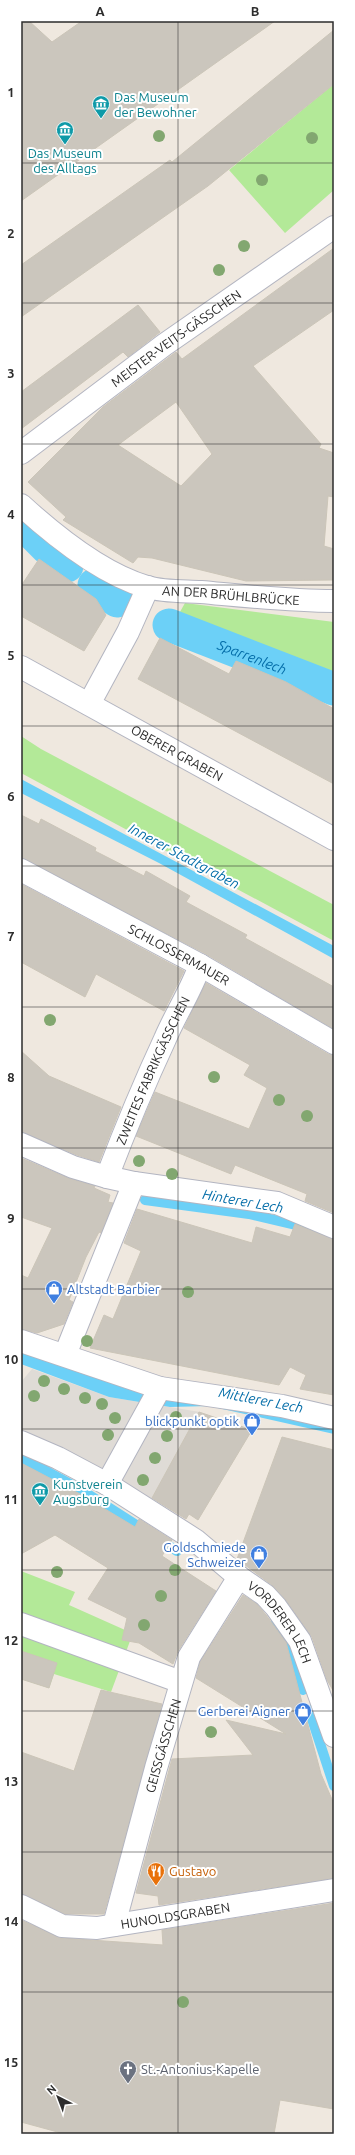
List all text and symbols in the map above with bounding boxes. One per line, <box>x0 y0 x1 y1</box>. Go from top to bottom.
text: A <box>95 4 105 18</box>
text: B <box>251 4 260 18</box>
text: 1 <box>7 85 15 99</box>
place label: Das Museum der Bewohner <box>114 90 197 119</box>
museum icon: Das Museum der Bewohner <box>91 94 111 119</box>
museum icon: Das Museum des Alltags <box>55 120 75 145</box>
place label: Das Museum des Alltags <box>28 146 102 175</box>
text: 2 <box>7 226 15 240</box>
street label: MEISTER-VEITS-GÄSSCHEN <box>108 287 244 389</box>
text: 3 <box>7 366 15 380</box>
text: 4 <box>7 507 15 521</box>
street label: AN DER BRÜHLBRÜCKE <box>162 583 300 607</box>
water label: Sparrenlech <box>214 636 289 678</box>
text: 5 <box>7 648 15 662</box>
street label: OBERER GRABEN <box>129 722 225 784</box>
text: 6 <box>7 789 15 803</box>
water label: Innerer Stadtgraben <box>126 820 242 892</box>
street label: SCHLOSSERMAUER <box>126 921 232 988</box>
text: 7 <box>7 929 15 943</box>
street label: ZWEITES FABRIKGÄSSCHEN <box>113 994 192 1146</box>
text: 8 <box>7 1070 15 1084</box>
water label: Hinterer Lech <box>201 1186 285 1216</box>
text: 9 <box>7 1211 15 1225</box>
shop icon: Altstadt Barbier <box>44 1279 64 1304</box>
place label: Altstadt Barbier <box>67 1282 160 1296</box>
text: 10 <box>4 1352 18 1366</box>
water label: Mittlerer Lech <box>217 1384 305 1416</box>
shop icon: blickpunkt optik <box>242 1411 262 1436</box>
place label: blickpunkt optik <box>145 1414 239 1428</box>
place label: Kunstverein Augsburg <box>53 1477 123 1506</box>
museum icon: Kunstverein Augsburg <box>30 1481 50 1506</box>
text: 11 <box>4 1492 18 1506</box>
place label: Goldschmiede Schweizer <box>163 1540 246 1569</box>
shop icon: Goldschmiede Schweizer <box>249 1544 269 1569</box>
street label: VORDERER LECH <box>245 1578 314 1665</box>
text: 12 <box>4 1633 18 1647</box>
street label: GEISSGÄSSCHEN <box>143 1697 183 1794</box>
shop icon: Gerberei Aigner <box>293 1701 313 1726</box>
place label: Gerberei Aigner <box>198 1704 290 1718</box>
text: 13 <box>4 1774 18 1788</box>
restaurant icon: Gustavo <box>146 1861 166 1886</box>
place label: Gustavo <box>169 1864 216 1878</box>
street label: HUNOLDSGRABEN <box>120 1900 231 1931</box>
text: 14 <box>4 1914 18 1928</box>
text: 15 <box>4 2055 18 2069</box>
church icon: St.-Antonius-Kapelle <box>118 2059 138 2084</box>
place label: St.-Antonius-Kapelle <box>141 2062 259 2076</box>
north arrow <box>38 2077 78 2117</box>
text: N <box>44 2082 58 2097</box>

